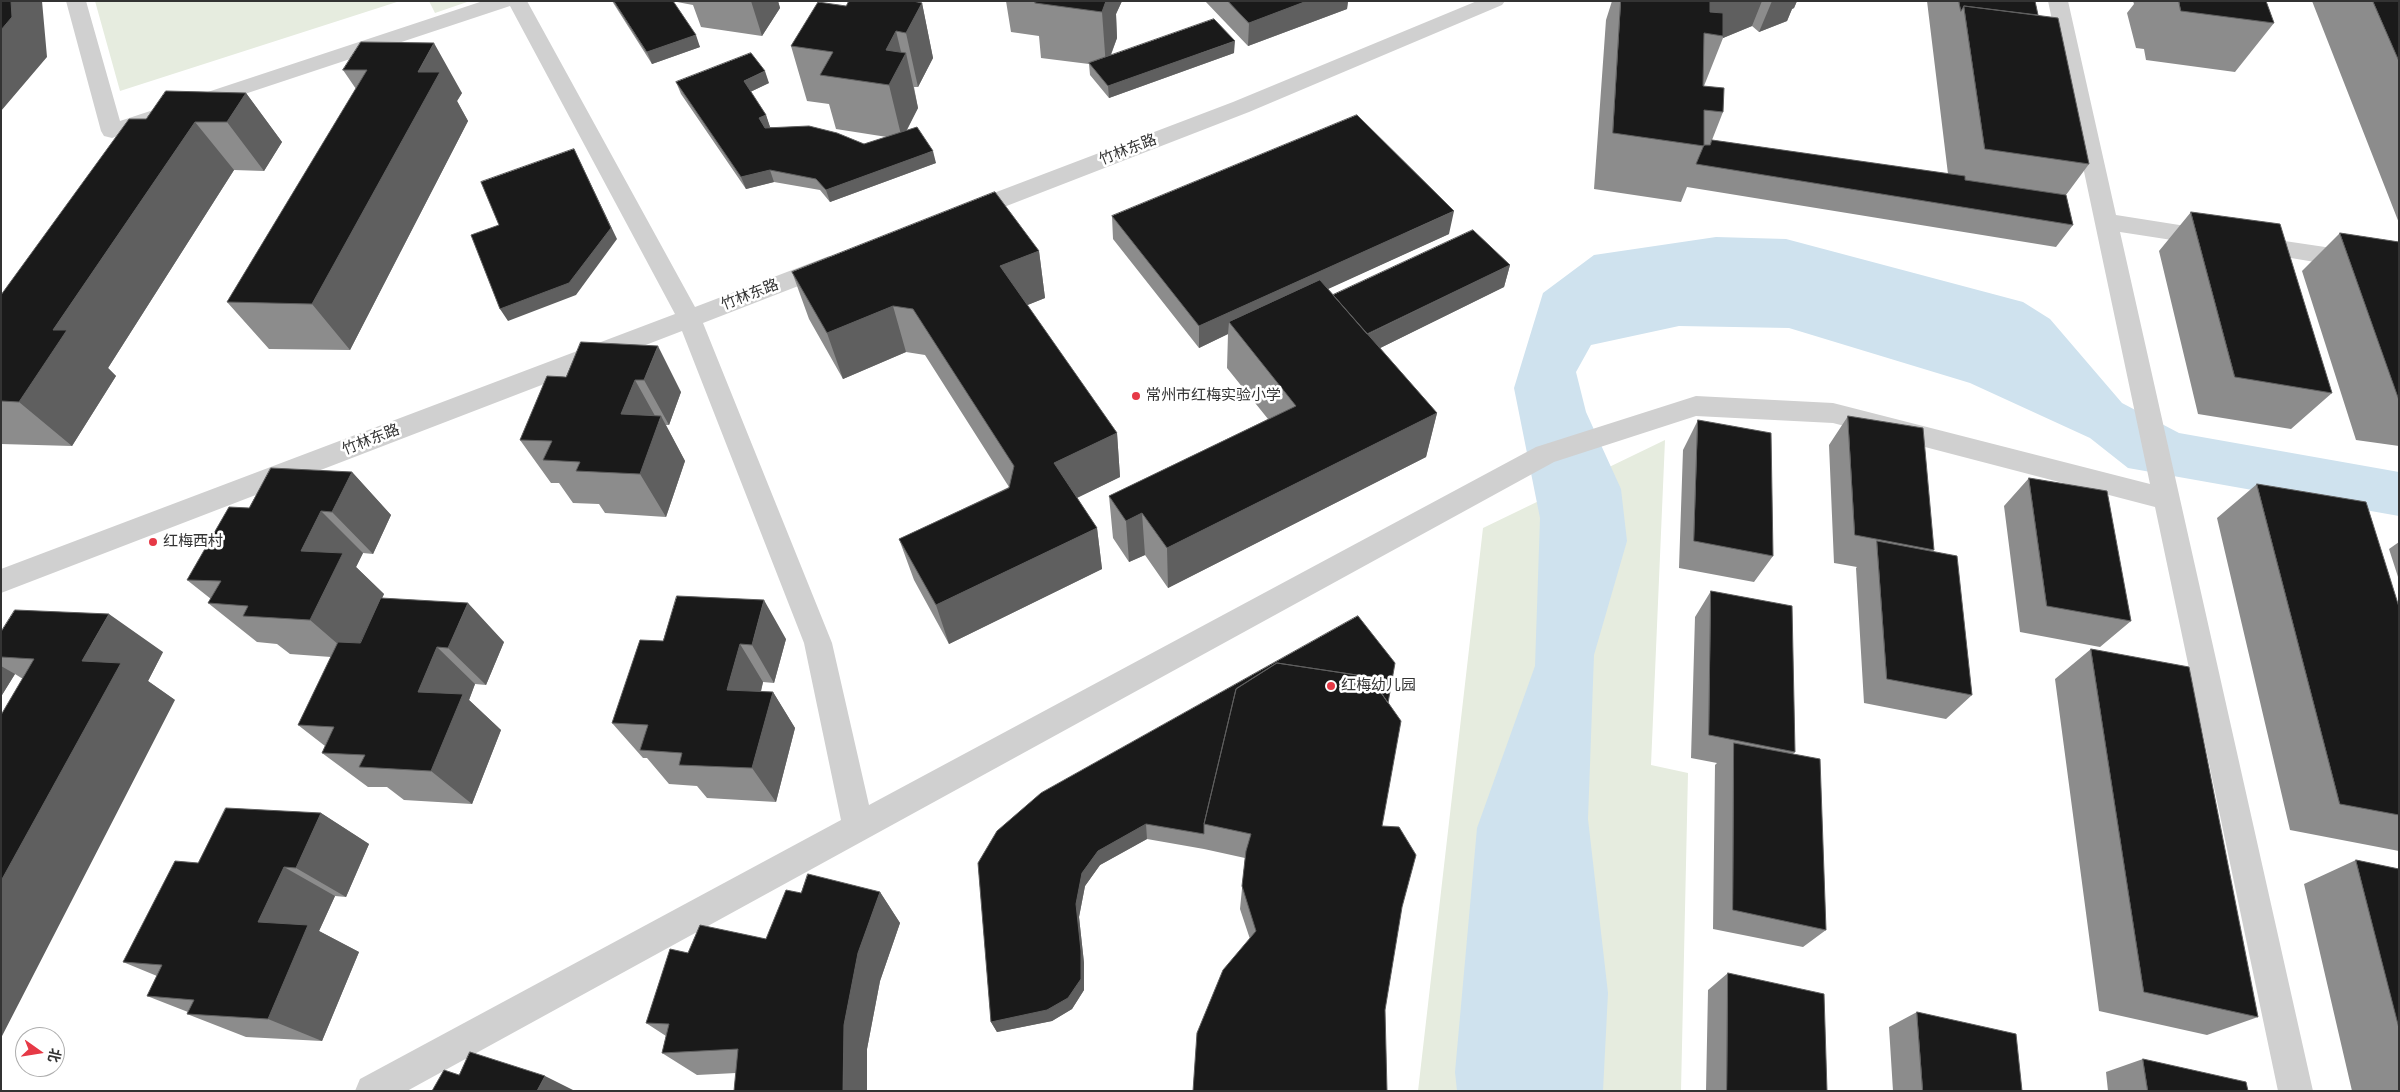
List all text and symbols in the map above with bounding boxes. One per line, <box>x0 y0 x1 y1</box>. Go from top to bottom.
street label: 竹林东路 <box>1097 131 1159 169</box>
street label: 竹林东路 <box>719 276 781 314</box>
place label: 常州市红梅实验小学 <box>1146 387 1281 405</box>
marker: 常州市红梅实验小学 <box>1130 390 1142 402</box>
street label: 竹林东路 <box>340 421 402 459</box>
place label: 红梅西村 <box>163 533 223 551</box>
marker: 红梅西村 <box>147 536 159 548</box>
place label: 红梅幼儿园 <box>1341 677 1416 695</box>
marker: 红梅幼儿园 <box>1325 680 1337 692</box>
north arrow <box>15 1027 65 1077</box>
text: 北 <box>44 1047 64 1064</box>

